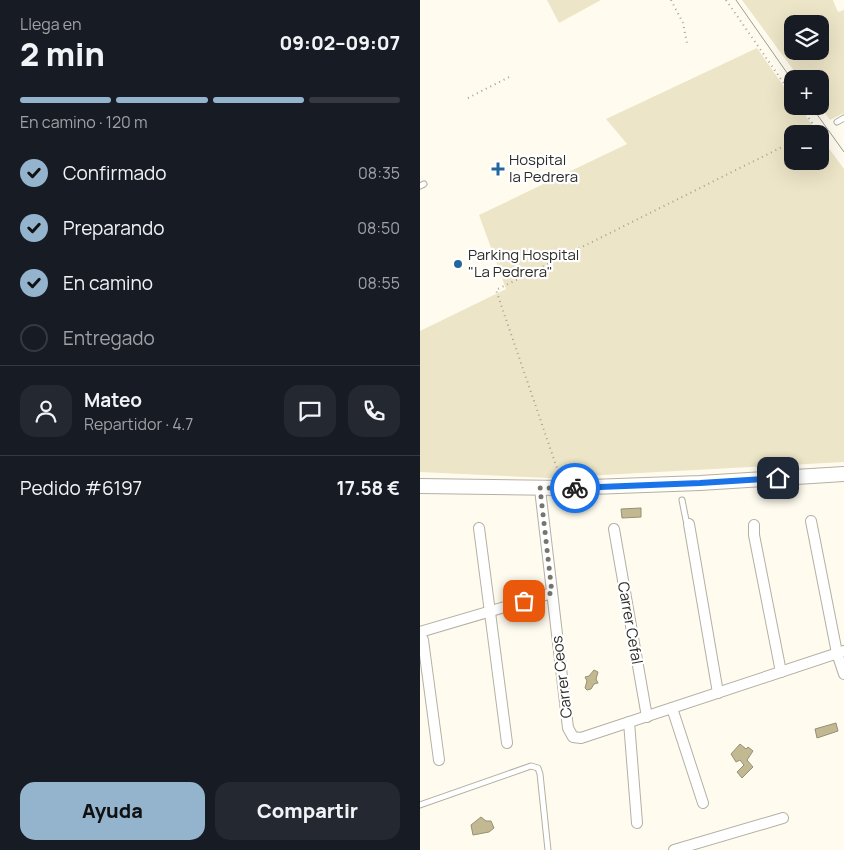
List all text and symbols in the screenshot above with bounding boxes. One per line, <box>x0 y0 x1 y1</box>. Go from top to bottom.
text: Llega en <box>20 13 81 35</box>
map controls <box>784 15 829 170</box>
button: layers <box>784 15 829 60</box>
text: 09:02–09:07 <box>280 30 400 56</box>
text: 2 min <box>20 32 105 76</box>
button: + <box>784 70 829 115</box>
text: En camino · 120 m <box>20 111 148 133</box>
button: − <box>784 125 829 170</box>
place label: Hospital la Pedrera <box>509 149 578 187</box>
icon: check <box>20 159 48 187</box>
text: Confirmado <box>63 160 167 186</box>
text: 08:35 <box>358 162 400 184</box>
marker: Hospital la Pedrera <box>491 162 505 176</box>
icon: check <box>20 214 48 242</box>
text: Preparando <box>63 215 165 241</box>
text: 08:50 <box>357 217 400 239</box>
place label: Parking Hospital "La Pedrera" <box>468 244 579 282</box>
marker: Parking Hospital "La Pedrera" <box>452 258 464 270</box>
icon: check <box>20 269 48 297</box>
text: En camino <box>63 270 153 296</box>
text: 08:55 <box>358 272 400 294</box>
text: Entregado <box>63 325 155 351</box>
button: person <box>20 385 72 437</box>
button: chat <box>284 385 336 437</box>
button: phone <box>348 385 400 437</box>
text: Mateo <box>84 387 142 413</box>
text: Repartidor · 4.7 <box>84 413 193 435</box>
pin <box>757 457 799 499</box>
courier <box>550 463 600 513</box>
icon: home <box>764 464 792 492</box>
icon: bike <box>561 474 589 502</box>
text: Pedido #6197 <box>20 475 142 501</box>
text: 17.58 € <box>337 475 400 501</box>
pin <box>503 580 545 622</box>
street label: Carrer Cefal <box>613 580 648 666</box>
icon: bag <box>510 587 538 615</box>
street label: Carrer Ceos <box>546 634 577 720</box>
button: Ayuda <box>20 782 205 840</box>
button: Compartir <box>215 782 400 840</box>

